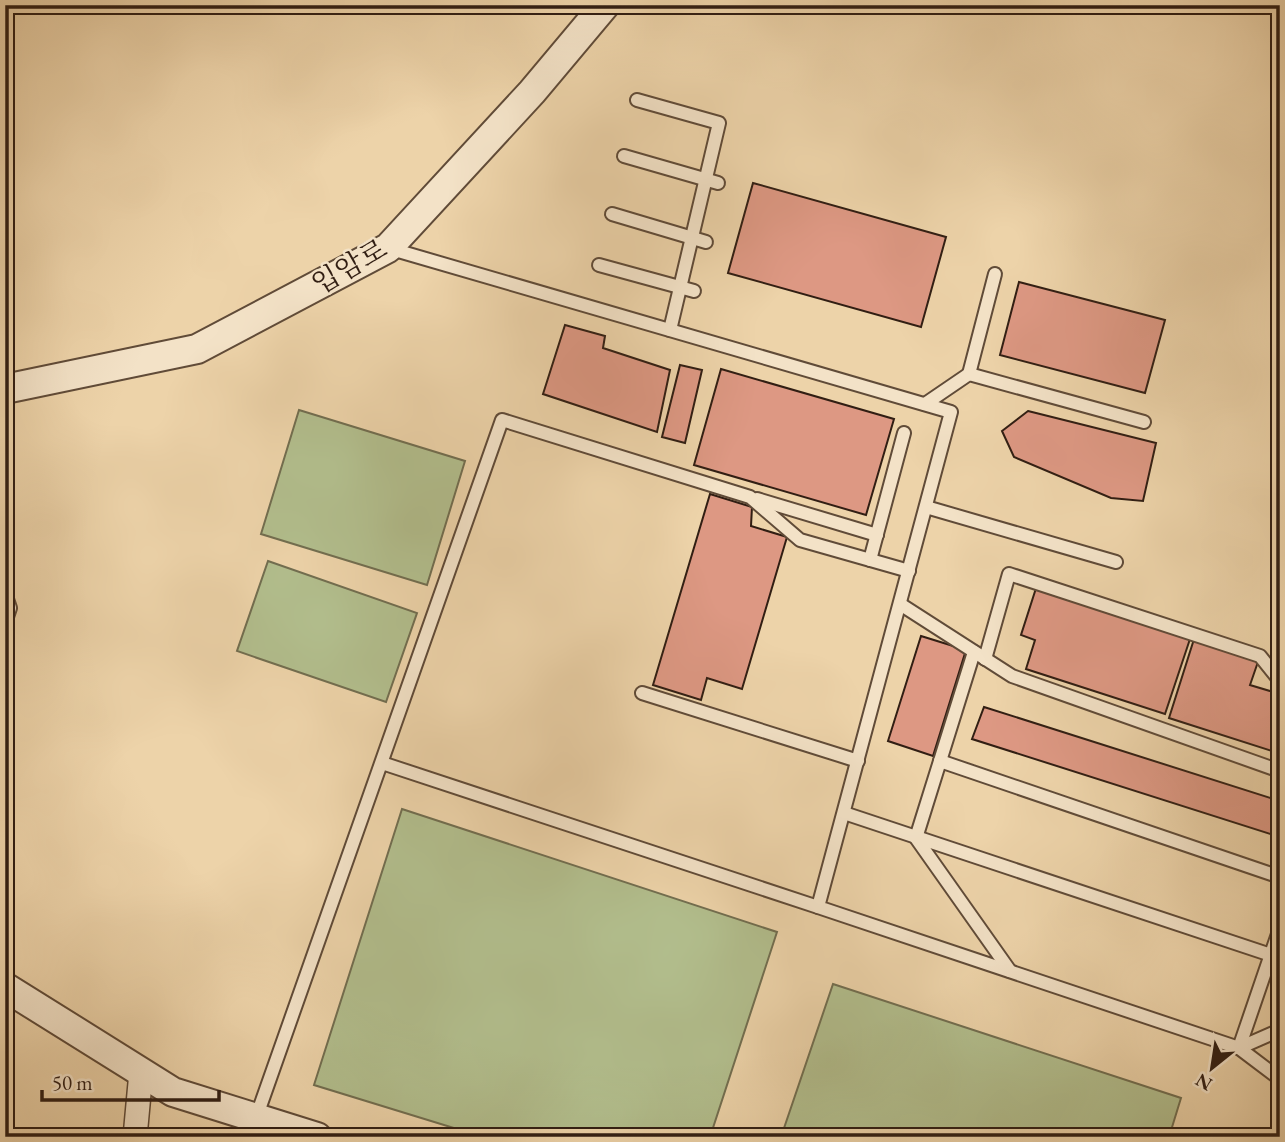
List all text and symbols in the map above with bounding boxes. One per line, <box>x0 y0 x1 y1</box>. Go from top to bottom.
street label: 입암로 <box>305 230 393 302</box>
north arrow <box>1176 1034 1246 1104</box>
scale bar <box>42 1058 219 1102</box>
text: N <box>1190 1067 1217 1097</box>
text: 50 m <box>52 1069 93 1096</box>

